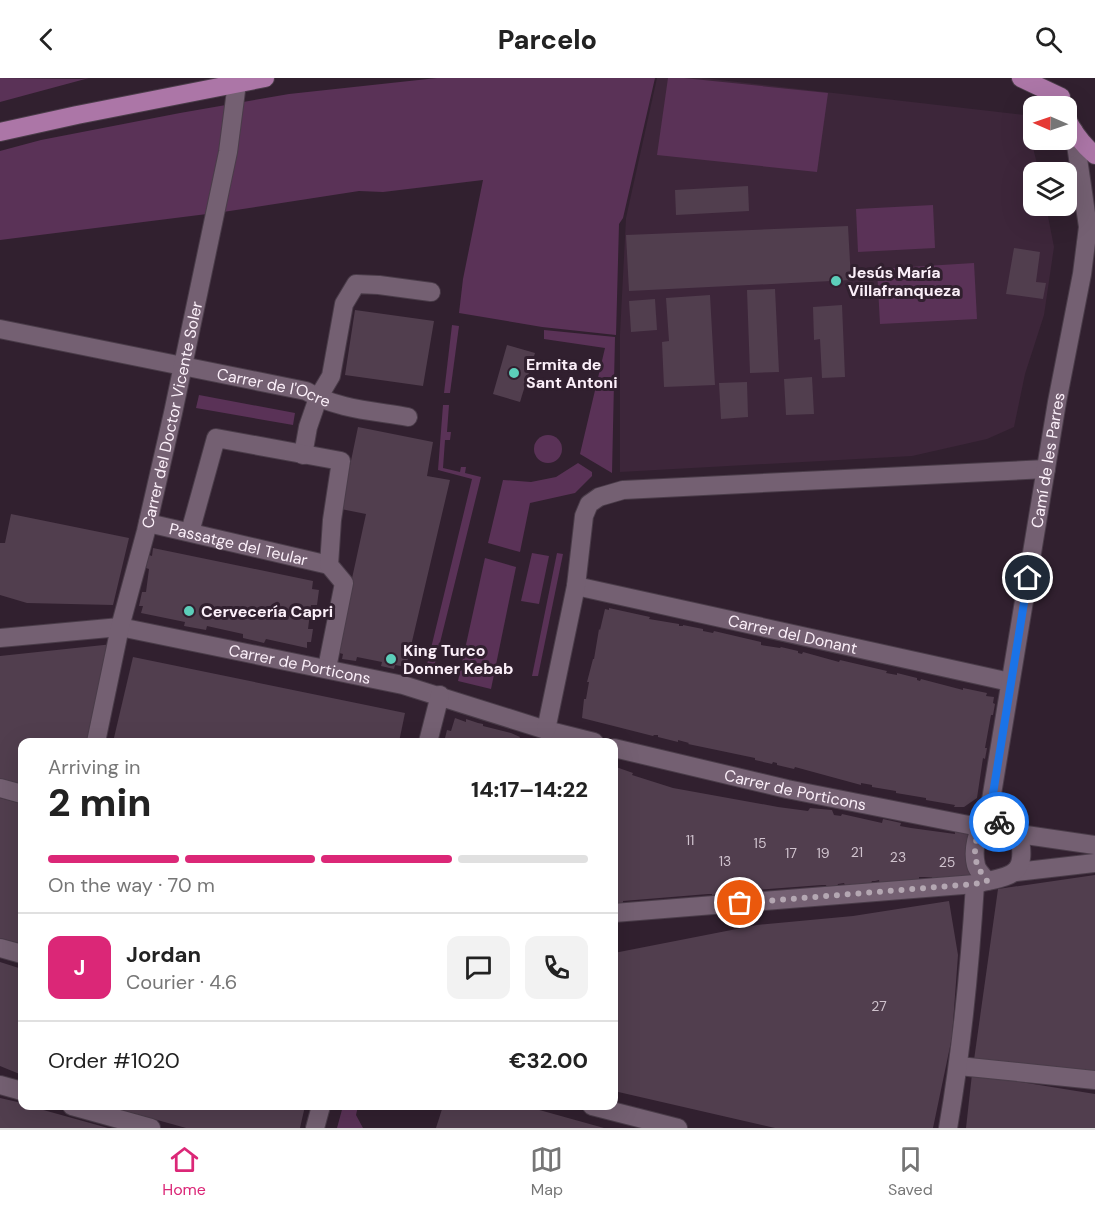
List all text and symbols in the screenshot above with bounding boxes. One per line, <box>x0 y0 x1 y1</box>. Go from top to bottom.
text: Parcelo <box>498 22 597 57</box>
icon: back <box>30 23 63 56</box>
icon: search <box>1032 23 1065 56</box>
north arrow <box>1023 96 1077 150</box>
map controls <box>1023 96 1077 216</box>
button: layers <box>1023 162 1077 216</box>
place label: Jesús María Villafranqueza <box>848 262 961 301</box>
marker: Jesús María Villafranqueza <box>829 274 843 288</box>
street label: Carrer del Doctor Vicente Soler <box>136 299 207 530</box>
place label: Ermita de Sant Antoni <box>526 354 618 393</box>
street label: Carrer de l'Ocre <box>215 363 333 412</box>
marker: Ermita de Sant Antoni <box>507 366 521 380</box>
street label: Camí de les Parres <box>1026 390 1069 529</box>
street label: Passatge del Teular <box>167 518 310 570</box>
pin <box>1002 552 1053 603</box>
icon: home <box>1011 561 1044 594</box>
place label: Cervecería Capri <box>201 601 333 622</box>
marker: Cervecería Capri <box>182 604 196 618</box>
street label: Carrer del Donant <box>726 609 859 658</box>
street label: Carrer de Porticons <box>227 639 373 689</box>
place label: King Turco Donner Kebab <box>403 640 513 679</box>
marker: King Turco Donner Kebab <box>384 652 398 666</box>
text: Arriving in <box>48 754 140 780</box>
street label: Carrer de Porticons <box>722 764 868 815</box>
text: 14:17–14:22 <box>471 775 588 804</box>
text: 2 min <box>48 777 152 828</box>
courier <box>969 792 1029 852</box>
icon: bike <box>983 806 1016 839</box>
house number: 11 <box>686 831 694 849</box>
house number: 15 <box>754 834 766 852</box>
house number: 21 <box>851 843 863 861</box>
house number: 17 <box>785 844 797 862</box>
house number: 19 <box>816 844 830 862</box>
house number: 23 <box>890 848 906 866</box>
house number: 13 <box>719 852 731 870</box>
house number: 25 <box>939 853 955 871</box>
text: On the way · 70 m <box>48 872 215 898</box>
pin <box>714 877 765 928</box>
icon: bag <box>723 886 756 919</box>
button: chat <box>447 936 510 999</box>
button: phone <box>525 936 588 999</box>
text: Jordan <box>126 940 201 969</box>
text: J <box>74 953 85 982</box>
text: Courier · 4.6 <box>126 969 237 995</box>
house number: 27 <box>871 997 887 1015</box>
text: Order #1020 <box>48 1046 180 1075</box>
text: €32.00 <box>509 1046 588 1075</box>
tab: Home <box>162 1143 206 1200</box>
tab: Map <box>530 1143 563 1200</box>
tab: Saved <box>888 1143 933 1200</box>

